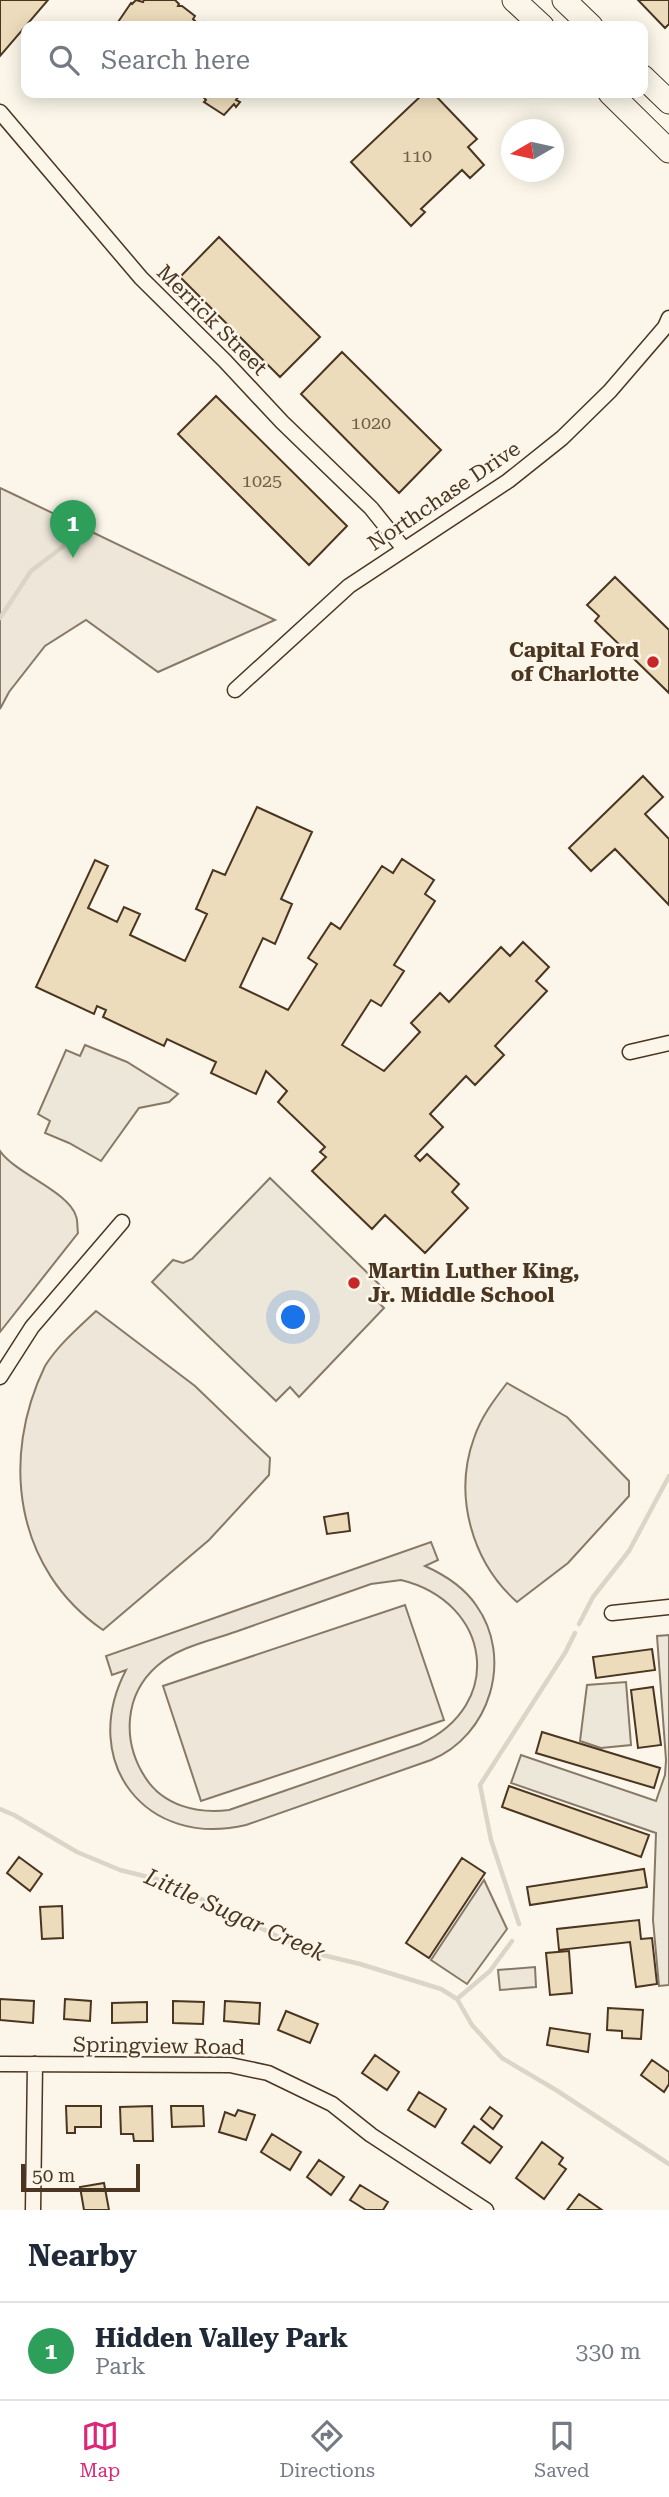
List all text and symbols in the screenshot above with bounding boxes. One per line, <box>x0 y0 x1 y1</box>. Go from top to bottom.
search box <box>21 21 648 98</box>
icon: search <box>45 41 83 79</box>
text: Search here <box>101 45 250 75</box>
north arrow <box>501 119 564 182</box>
house number: 110 <box>402 145 432 166</box>
street label: Merrick Street <box>152 260 272 380</box>
house number: 1020 <box>351 412 391 433</box>
street label: Northchase Drive <box>363 436 525 556</box>
house number: 1025 <box>242 470 282 491</box>
pin: 1 <box>50 500 96 558</box>
place label: Capital Ford of Charlotte <box>509 638 639 686</box>
marker: Capital Ford of Charlotte <box>645 654 661 670</box>
place label: Martin Luther King, Jr. Middle School <box>368 1259 580 1307</box>
marker: Martin Luther King, Jr. Middle School <box>346 1275 362 1291</box>
your location <box>276 1300 310 1334</box>
water label: Little Sugar Creek <box>140 1863 330 1967</box>
street label: Springview Road <box>73 2032 246 2060</box>
scale bar <box>21 2161 140 2193</box>
text: 50 m <box>32 2164 75 2187</box>
text: Nearby <box>28 2238 137 2273</box>
text: Hidden Valley Park <box>95 2323 348 2353</box>
text: 1 <box>45 2338 57 2365</box>
text: 330 m <box>576 2338 641 2365</box>
text: Park <box>95 2353 146 2380</box>
tab: Map <box>80 2417 120 2482</box>
tab: Directions <box>279 2417 375 2482</box>
tab: Saved <box>534 2417 589 2482</box>

